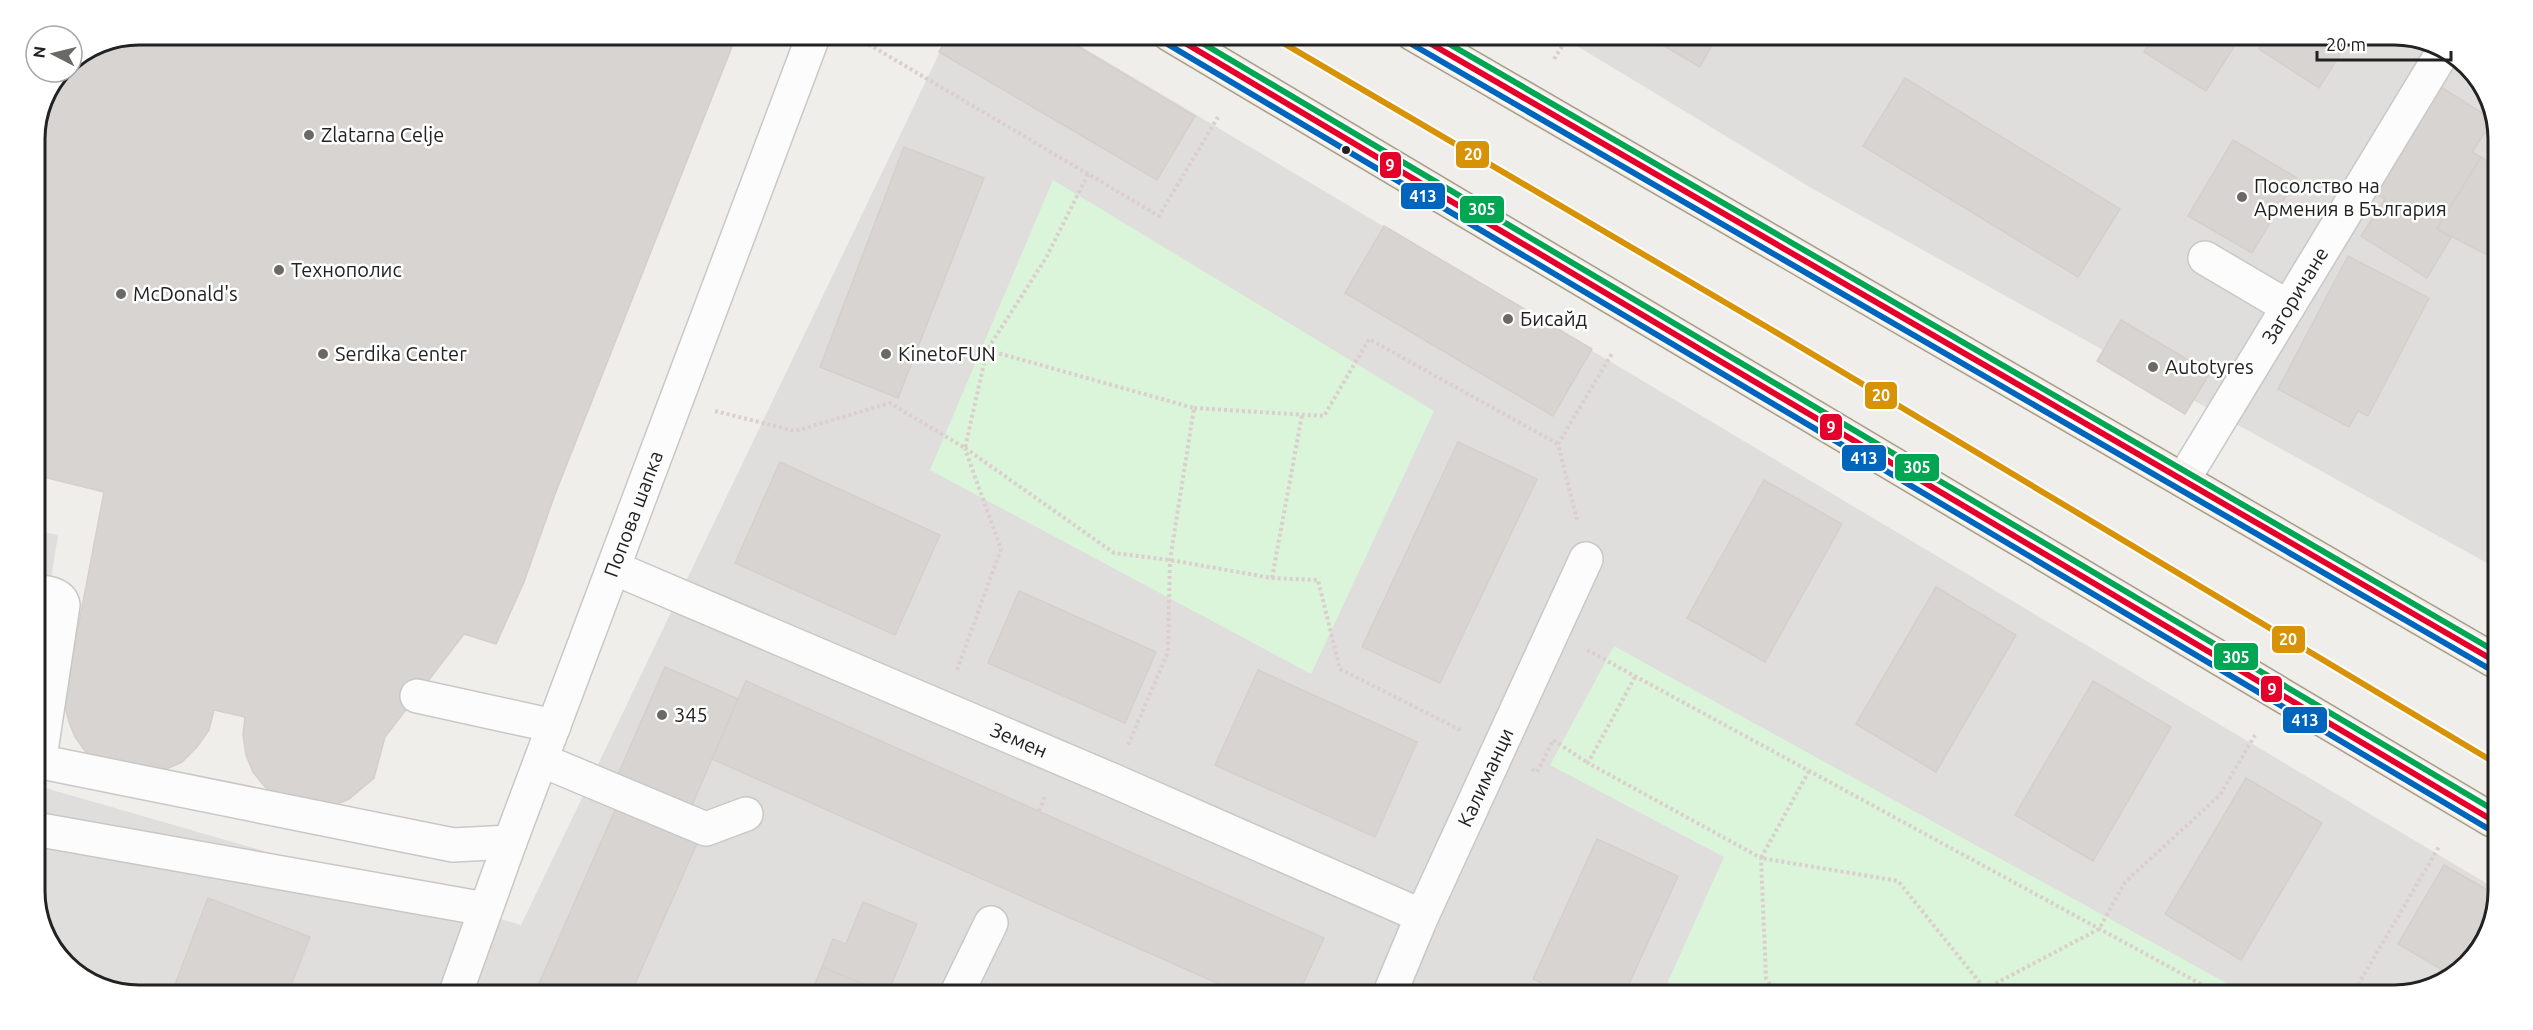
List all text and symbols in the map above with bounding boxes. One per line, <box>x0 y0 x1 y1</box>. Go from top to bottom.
north arrow <box>24 24 84 84</box>
scale bar <box>2317 24 2450 62</box>
text: 20 m <box>2326 34 2366 54</box>
text: N <box>29 45 49 59</box>
place label: Zlatarna Celje <box>321 123 444 146</box>
marker: Zlatarna Celje <box>302 128 316 142</box>
line badge: 20 <box>1455 140 1490 169</box>
unlabelled marker <box>1340 144 1352 156</box>
text: 20 <box>1464 145 1482 163</box>
line badge: 9 <box>1379 151 1402 179</box>
text: 9 <box>1385 156 1395 174</box>
place label: Посолство на Армения в България <box>2254 174 2447 220</box>
line badge: 413 <box>1400 182 1446 210</box>
text: 413 <box>1409 187 1437 205</box>
marker: Посолство на Армения в България <box>2235 190 2249 204</box>
line badge: 305 <box>1459 195 1505 224</box>
text: 305 <box>1468 200 1496 218</box>
street label: Загоричане <box>2257 243 2333 347</box>
place label: Технополис <box>291 258 402 281</box>
marker: Технополис <box>272 263 286 277</box>
place label: McDonald's <box>133 282 238 305</box>
marker: McDonald's <box>114 287 128 301</box>
place label: Бисайд <box>1520 307 1588 330</box>
marker: Бисайд <box>1501 312 1515 326</box>
place label: Serdika Center <box>335 342 467 365</box>
place label: KinetoFUN <box>898 342 996 365</box>
marker: Serdika Center <box>316 347 330 361</box>
marker: KinetoFUN <box>879 347 893 361</box>
place label: Autotyres <box>2165 355 2254 378</box>
marker: Autotyres <box>2146 360 2160 374</box>
line badge: 20 <box>1864 381 1898 410</box>
text: 20 <box>1872 386 1890 404</box>
line badge: 9 <box>1819 413 1843 441</box>
text: 9 <box>1826 418 1836 436</box>
line badge: 413 <box>1841 444 1887 472</box>
street label: Попова шапка <box>599 447 667 580</box>
text: 413 <box>1850 449 1878 467</box>
line badge: 305 <box>1894 453 1940 482</box>
text: 305 <box>1903 458 1931 476</box>
line badge: 20 <box>2271 625 2306 654</box>
text: 20 <box>2279 630 2297 648</box>
line badge: 305 <box>2213 642 2259 671</box>
text: 305 <box>2222 648 2250 666</box>
line badge: 9 <box>2260 675 2283 703</box>
text: 9 <box>2267 680 2277 698</box>
place label: 345 <box>674 703 708 726</box>
line badge: 413 <box>2282 706 2328 734</box>
marker: 345 <box>655 708 669 722</box>
text: 413 <box>2291 711 2319 729</box>
street label: Земен <box>987 718 1051 762</box>
street label: Калиманци <box>1453 724 1518 830</box>

